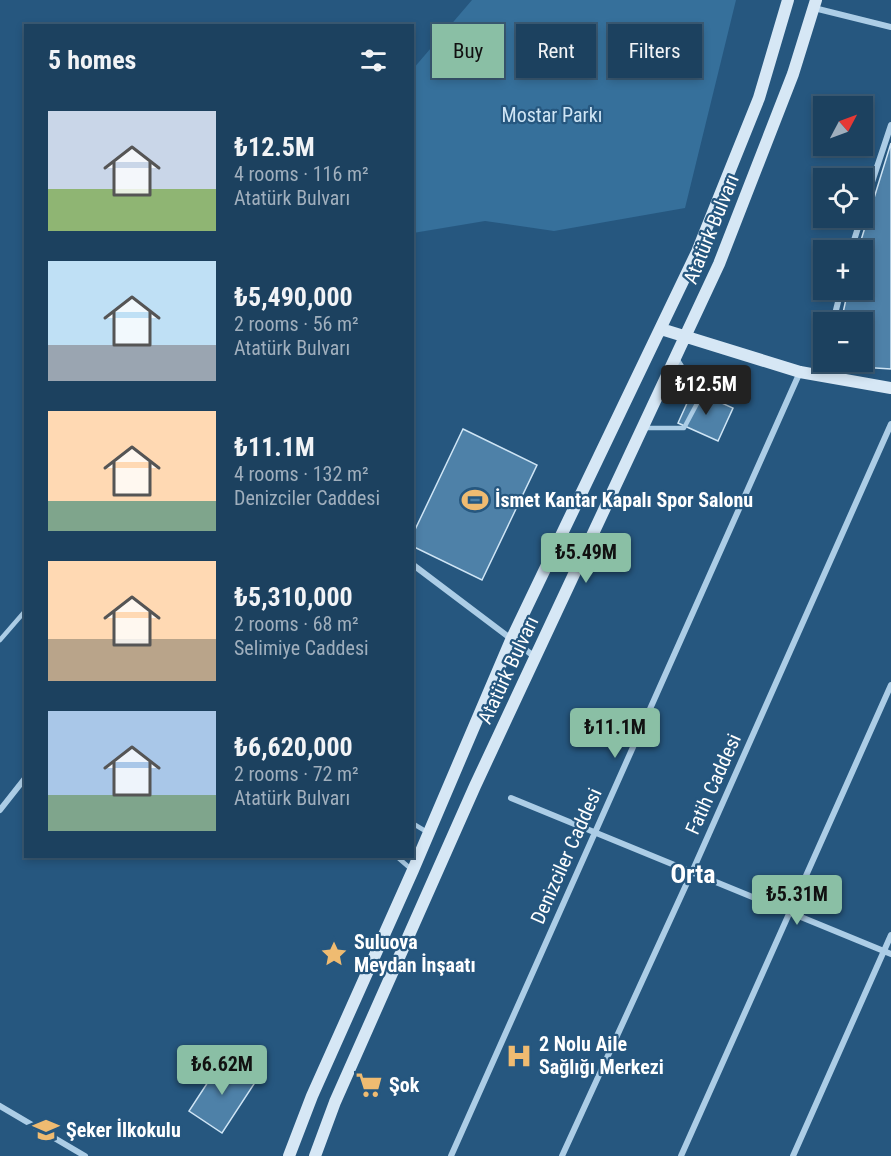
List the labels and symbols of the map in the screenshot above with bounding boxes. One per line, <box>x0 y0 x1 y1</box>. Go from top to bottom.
north arrow <box>813 96 873 156</box>
park label: Mostar Parkı <box>502 103 602 127</box>
street label: Atatürk Bulvarı <box>678 171 744 287</box>
pin: ₺12.5M <box>657 365 755 416</box>
sports icon: İsmet Kantar Kapalı Spor Salonu <box>460 485 490 515</box>
place label: İsmet Kantar Kapalı Spor Salonu <box>495 488 753 512</box>
pin: ₺5.49M <box>537 533 635 584</box>
street label: Atatürk Bulvarı <box>473 612 543 728</box>
pin: ₺11.1M <box>566 708 664 759</box>
street label: Fatih Caddesi <box>680 730 746 838</box>
street label: Denizciler Caddesi <box>525 784 607 928</box>
district label: Orta <box>670 859 716 889</box>
pin: ₺5.31M <box>748 875 846 926</box>
place label: Suluova Meydan İnşaatı <box>354 930 476 977</box>
place icon: Suluova Meydan İnşaatı <box>319 939 349 969</box>
place label: 2 Nolu Aile Sağlığı Merkezi <box>539 1032 664 1079</box>
hospital icon: 2 Nolu Aile Sağlığı Merkezi <box>504 1041 534 1071</box>
pin: ₺6.62M <box>173 1045 271 1096</box>
supermarket icon: Şok <box>354 1070 384 1100</box>
place label: Şok <box>389 1073 420 1097</box>
school or university icon: Şeker İlkokulu <box>31 1115 61 1145</box>
place label: Şeker İlkokulu <box>66 1118 181 1142</box>

